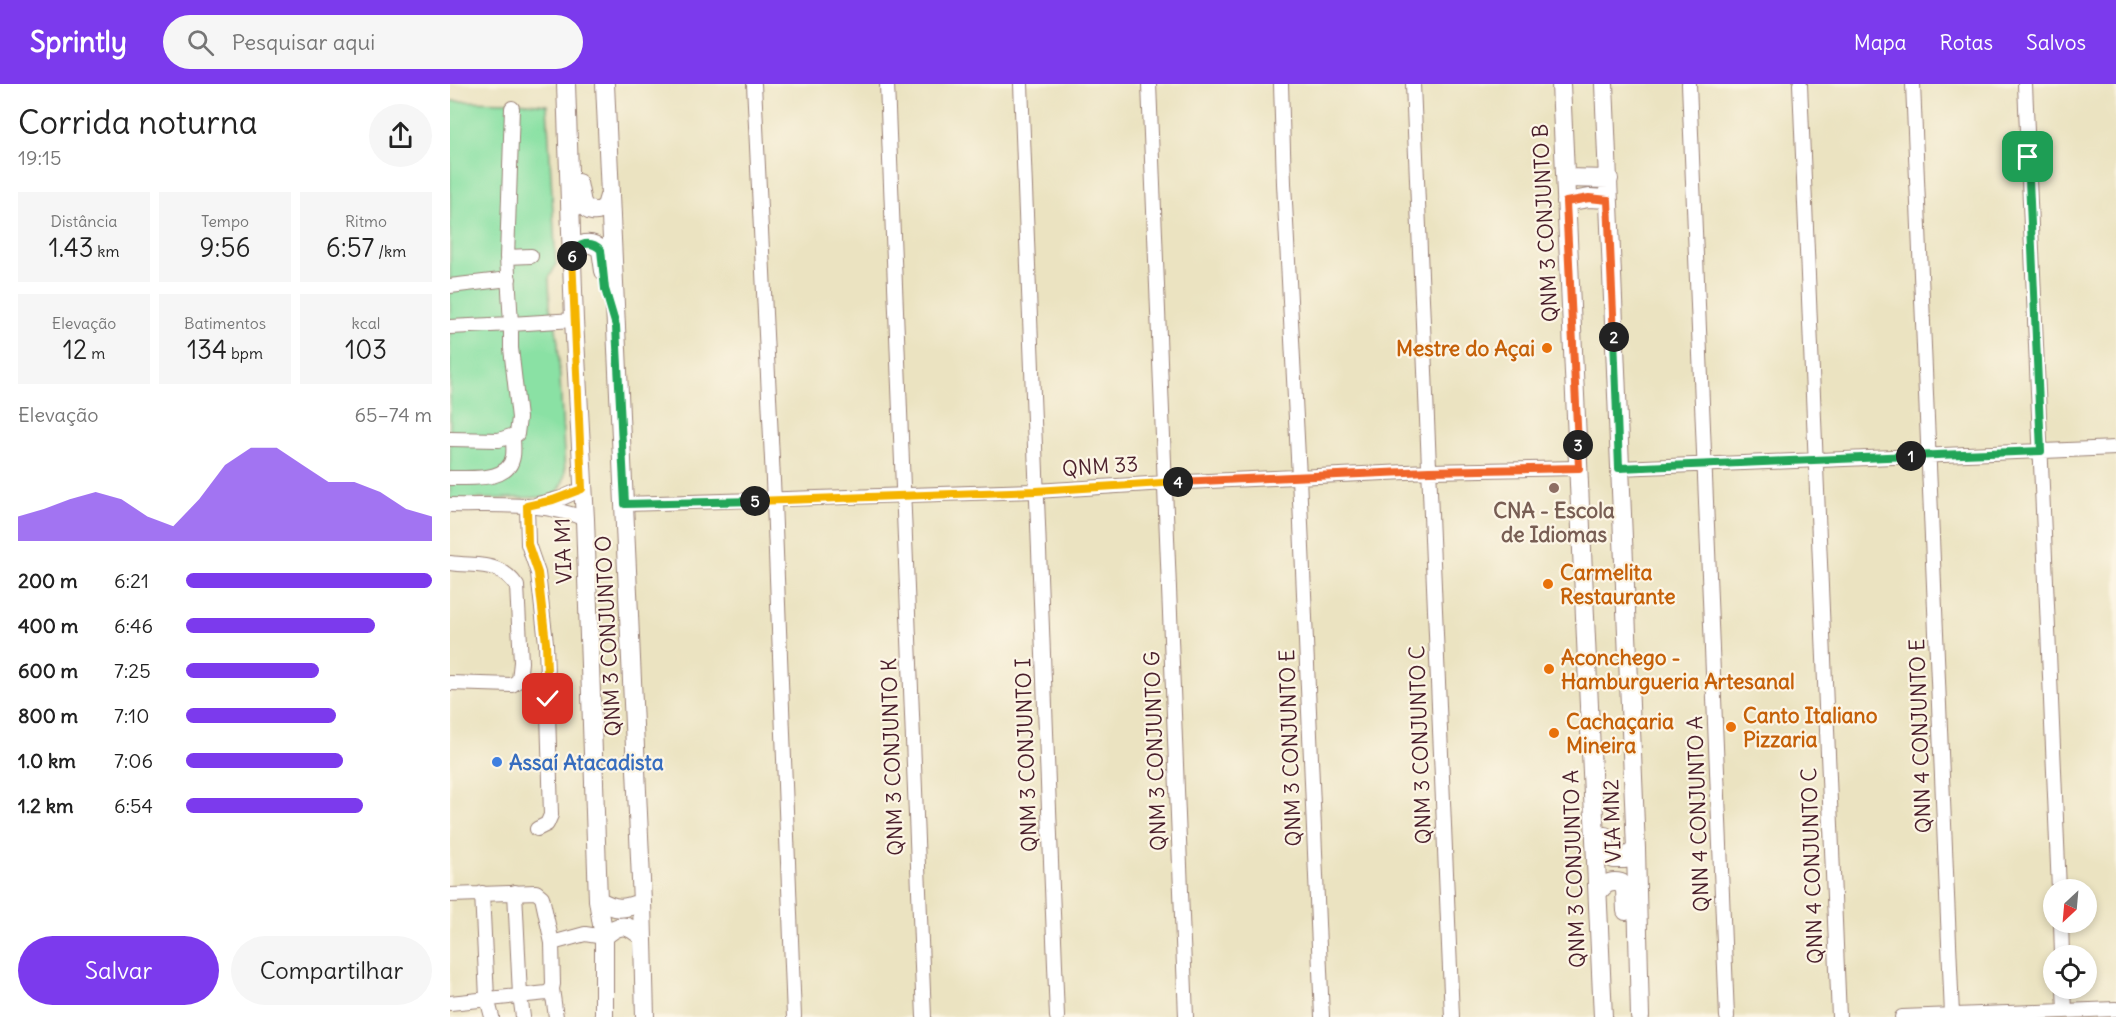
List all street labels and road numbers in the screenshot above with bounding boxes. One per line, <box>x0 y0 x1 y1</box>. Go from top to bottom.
street label: QNM 3 CONJUNTO B <box>1526 123 1564 323</box>
street label: QNM 33 <box>1061 450 1139 482</box>
street label: VIA M1 <box>548 517 578 585</box>
street label: QNM 3 CONJUNTO O <box>589 535 627 737</box>
street label: QNN 4 CONJUNTO E <box>1903 638 1937 834</box>
street label: QNM 3 CONJUNTO C <box>1403 645 1437 845</box>
street label: QNM 3 CONJUNTO E <box>1273 649 1307 847</box>
street label: QNM 3 CONJUNTO G <box>1138 651 1172 851</box>
street label: QNM 3 CONJUNTO K <box>875 658 909 856</box>
street label: QNM 3 CONJUNTO I <box>1009 658 1043 852</box>
street label: QNN 4 CONJUNTO A <box>1681 716 1715 912</box>
street label: QNN 4 CONJUNTO C <box>1795 767 1829 965</box>
street label: QNM 3 CONJUNTO A <box>1557 769 1591 969</box>
street label: VIA MN2 <box>1597 779 1627 863</box>

